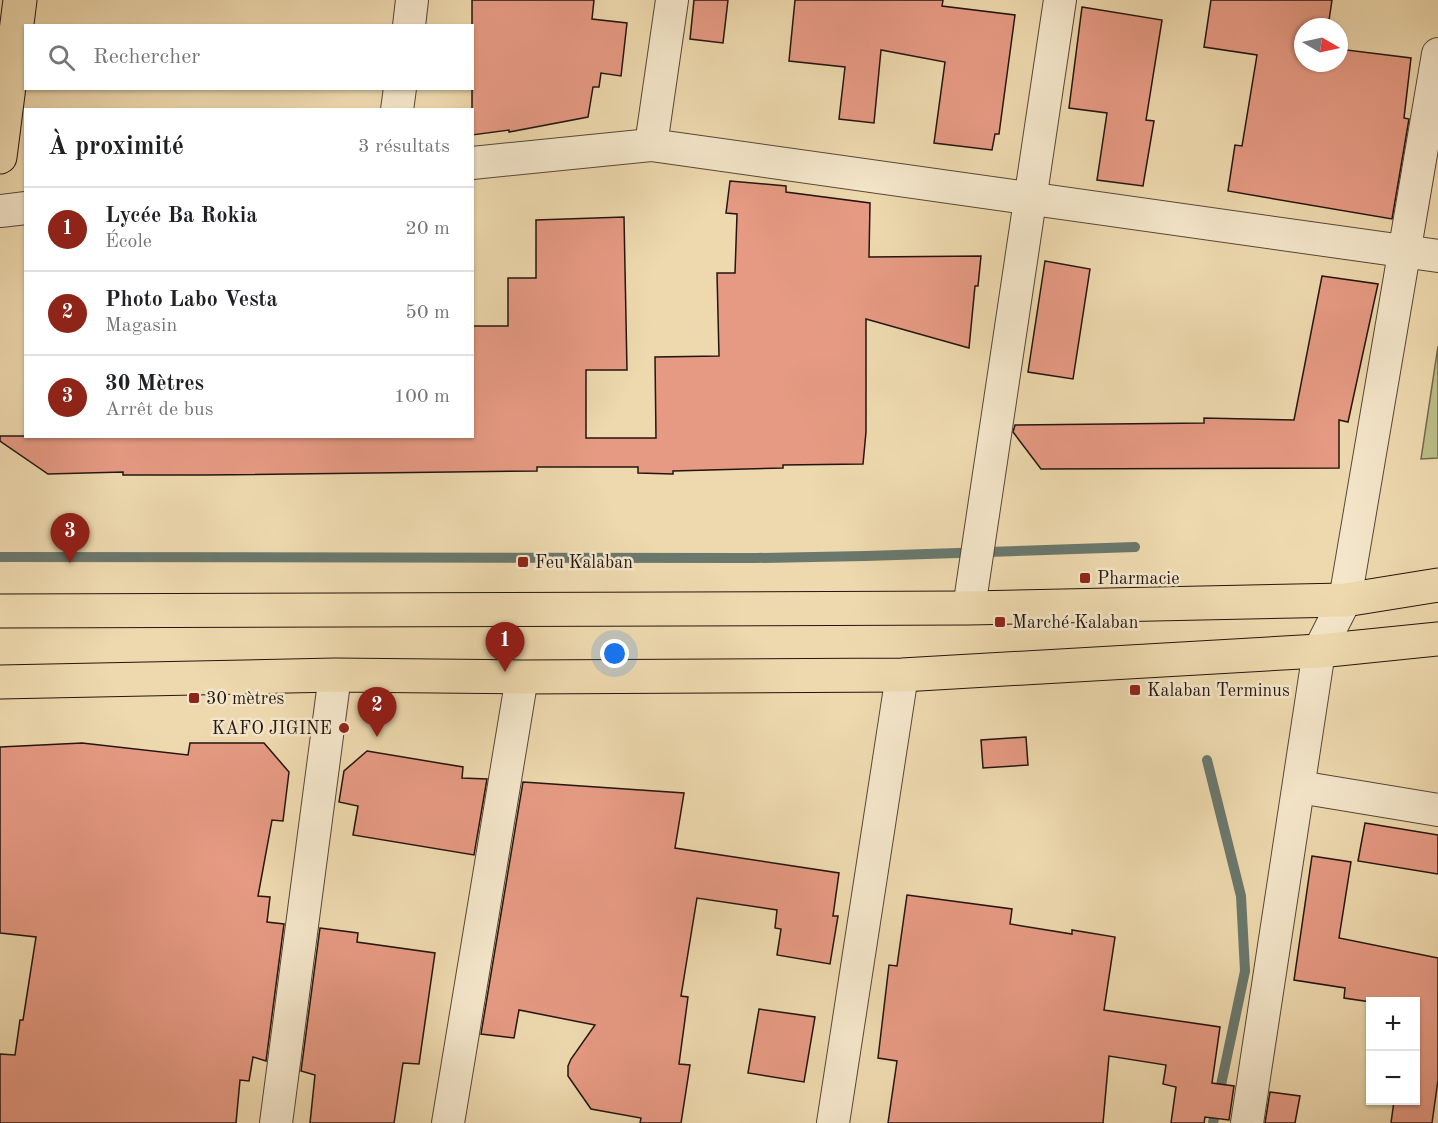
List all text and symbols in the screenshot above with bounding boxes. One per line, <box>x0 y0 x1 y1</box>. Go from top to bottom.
north arrow <box>1294 18 1348 72</box>
search box <box>24 24 474 90</box>
icon: search <box>45 41 78 74</box>
text: Rechercher <box>93 46 200 68</box>
text: À proximité <box>48 134 184 160</box>
text: 3 résultats <box>358 137 450 157</box>
text: Lycée Ba Rokia <box>105 205 258 227</box>
text: 1 <box>62 219 73 239</box>
text: 20 m <box>405 219 450 239</box>
text: École <box>105 232 152 252</box>
text: Photo Labo Vesta <box>105 289 278 311</box>
text: 2 <box>62 303 73 323</box>
text: 50 m <box>405 303 450 323</box>
text: Magasin <box>105 316 177 336</box>
text: 30 Mètres <box>105 373 204 395</box>
text: 3 <box>62 387 73 407</box>
text: 100 m <box>394 387 450 407</box>
text: Arrêt de bus <box>105 400 213 420</box>
pin: 3 <box>50 514 90 563</box>
place label: Feu Kalaban <box>535 554 633 572</box>
marker: Feu Kalaban <box>516 555 530 569</box>
place label: Pharmacie <box>1097 570 1179 588</box>
marker: Pharmacie <box>1078 571 1092 585</box>
place label: Marché Kalaban <box>1012 614 1139 632</box>
marker: Marché Kalaban <box>993 615 1007 629</box>
pin: 1 <box>486 622 524 672</box>
your location <box>600 639 629 668</box>
place label: Kalaban Terminus <box>1147 682 1290 700</box>
marker: Kalaban Terminus <box>1128 683 1142 697</box>
pin: 2 <box>358 688 397 737</box>
place label: 30 mètres <box>206 690 284 708</box>
marker: 30 mètres <box>187 691 201 705</box>
place label: KAFO JIGINE <box>212 720 332 738</box>
marker: KAFO JIGINE <box>337 721 351 735</box>
map controls <box>1366 997 1420 1105</box>
button: + <box>1366 997 1420 1051</box>
button: − <box>1366 1051 1420 1105</box>

